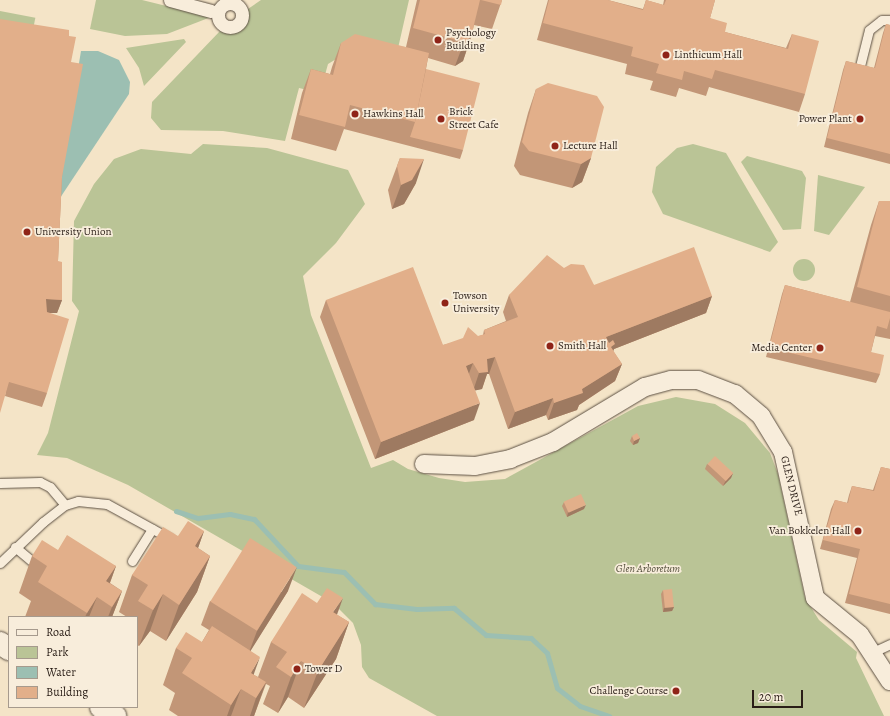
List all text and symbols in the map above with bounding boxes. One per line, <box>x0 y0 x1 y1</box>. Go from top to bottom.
place label: Psychology Building <box>446 27 496 53</box>
marker: Psychology Building <box>433 35 443 45</box>
place label: Linthicum Hall <box>674 48 742 62</box>
marker: Linthicum Hall <box>661 50 671 60</box>
place label: Brick Street Cafe <box>449 106 499 132</box>
place label: Hawkins Hall <box>363 107 424 121</box>
marker: Hawkins Hall <box>350 109 360 119</box>
place label: Power Plant <box>799 112 852 126</box>
marker: Brick Street Cafe <box>436 114 446 124</box>
marker: Power Plant <box>855 114 865 124</box>
place label: Lecture Hall <box>563 139 618 153</box>
marker: Lecture Hall <box>550 141 560 151</box>
place label: University Union <box>35 225 111 239</box>
marker: University Union <box>22 227 32 237</box>
place label: Towson University <box>453 290 499 316</box>
marker: Towson University <box>440 298 450 308</box>
place label: Smith Hall <box>558 339 606 353</box>
marker: Smith Hall <box>545 341 555 351</box>
place label: Media Center <box>751 341 812 355</box>
marker: Media Center <box>815 343 825 353</box>
street label: GLEN DRIVE <box>777 455 805 517</box>
place label: Van Bokkelen Hall <box>769 524 850 538</box>
marker: Van Bokkelen Hall <box>853 526 863 536</box>
park label: Glen Arboretum <box>616 562 680 576</box>
legend <box>8 616 138 708</box>
text: Road <box>46 624 71 640</box>
text: Park <box>46 644 69 660</box>
place label: Tower D <box>305 662 342 676</box>
text: Water <box>46 664 76 680</box>
marker: Tower D <box>292 664 302 674</box>
scale bar <box>754 682 805 708</box>
text: Building <box>46 684 88 700</box>
place label: Challenge Course <box>590 684 668 698</box>
marker: Challenge Course <box>671 686 681 696</box>
text: 20 m <box>759 689 783 705</box>

